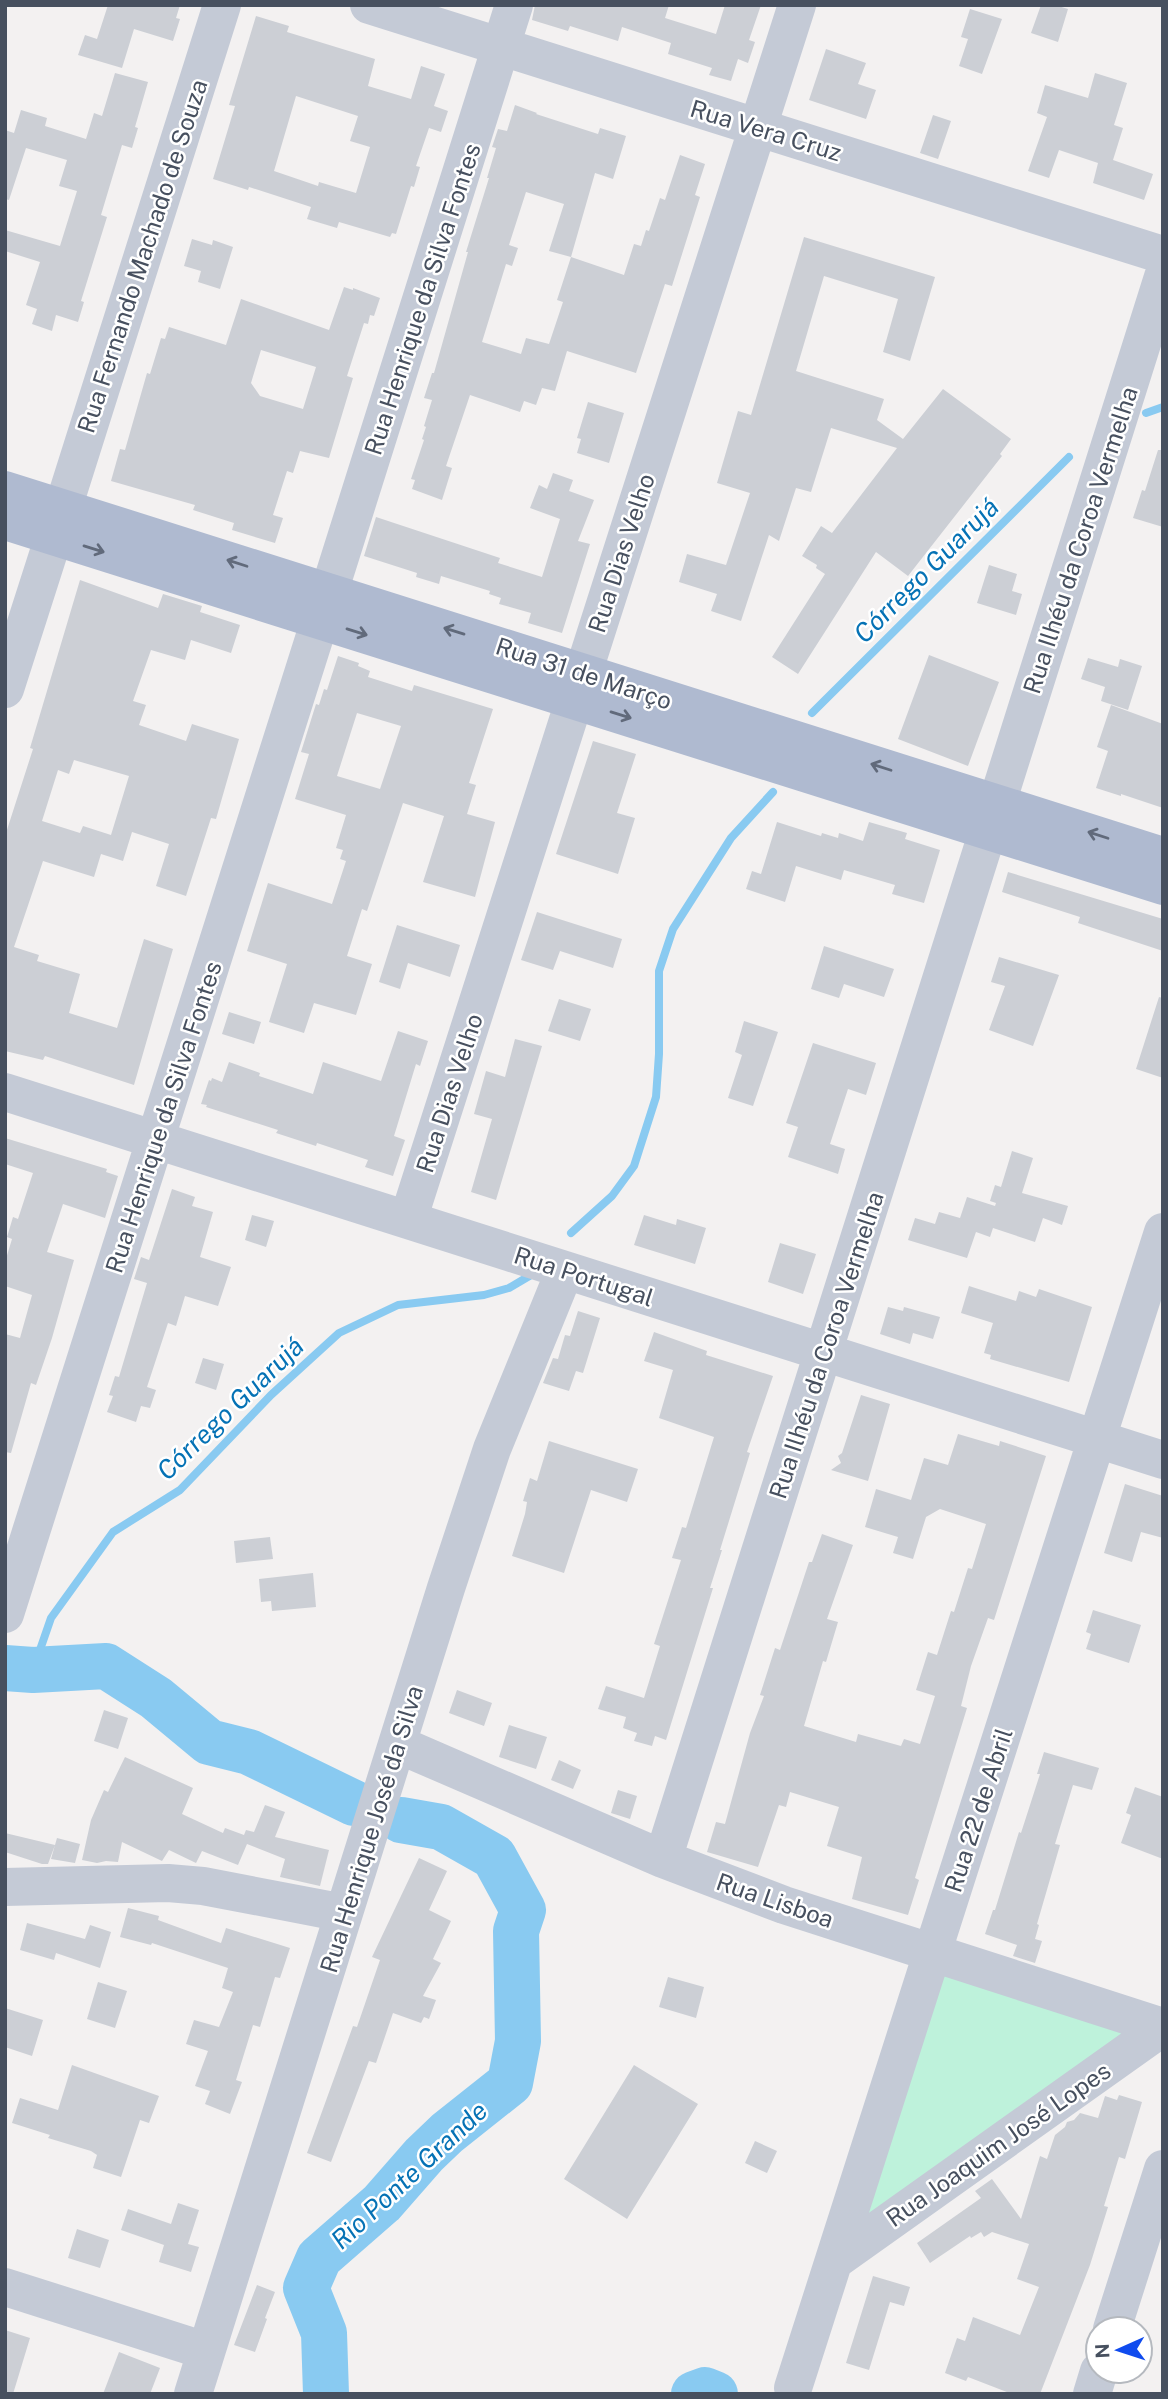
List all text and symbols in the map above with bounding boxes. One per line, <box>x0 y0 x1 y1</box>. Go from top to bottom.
street label: Rua Fernando Machado de Souza <box>71 76 213 436</box>
street label: Rua Vera Cruz <box>687 94 845 166</box>
street label: Rua Henrique da Silva Fontes <box>358 140 486 458</box>
street label: Rua Ilhéu da Coroa Vermelha <box>1017 383 1143 697</box>
street label: Rua Dias Velho <box>582 470 660 636</box>
water label: Córrego Guarujá <box>847 491 1005 649</box>
one-way arrow <box>82 544 104 556</box>
one-way arrow <box>226 556 248 568</box>
one-way arrow <box>443 624 465 637</box>
one-way arrow <box>346 627 368 639</box>
street label: Rua 31 de Março <box>492 631 676 715</box>
one-way arrow <box>610 709 632 722</box>
one-way arrow <box>870 759 892 772</box>
one-way arrow <box>1087 828 1109 841</box>
street label: Rua Henrique da Silva Fontes <box>99 958 227 1276</box>
street label: Rua Dias Velho <box>410 1010 488 1176</box>
street label: Rua Ilhéu da Coroa Vermelha <box>763 1188 889 1502</box>
street label: Rua Portugal <box>511 1240 657 1312</box>
water label: Córrego Guarujá <box>150 1330 310 1486</box>
street label: Rua Henrique José da Silva <box>314 1682 428 1976</box>
street label: Rua 22 de Abril <box>938 1724 1018 1896</box>
street label: Rua Lisboa <box>713 1867 837 1933</box>
street label: Rua Joaquim José Lopes <box>880 2056 1116 2232</box>
water label: Rio Ponte Grande <box>325 2095 493 2255</box>
north arrow <box>1084 2315 1154 2385</box>
text: N <box>1091 2343 1113 2359</box>

